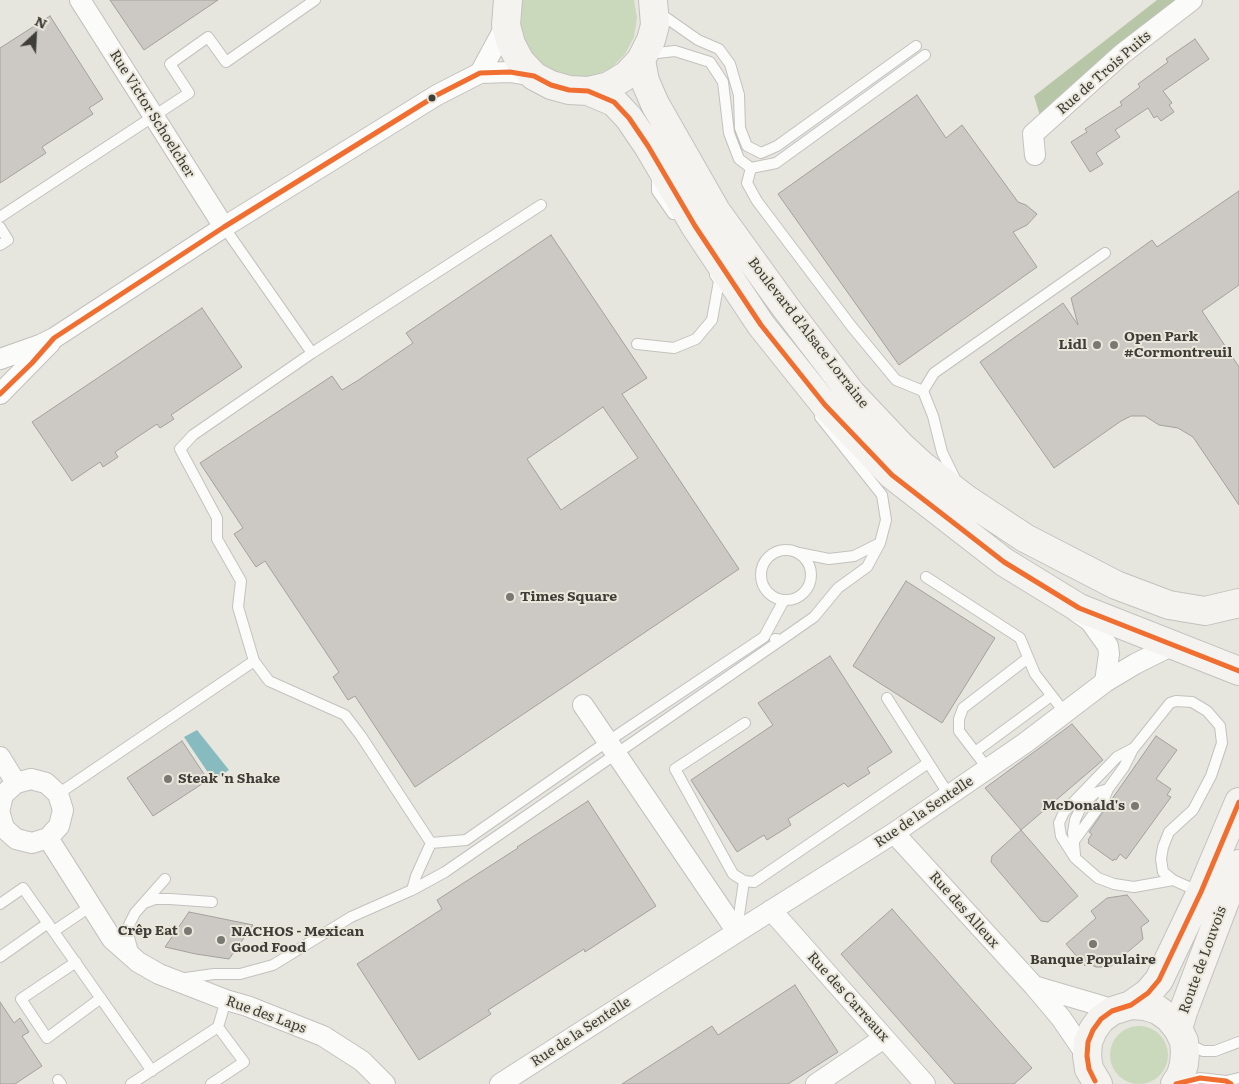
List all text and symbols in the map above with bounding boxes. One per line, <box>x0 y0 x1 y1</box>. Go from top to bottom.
north arrow <box>10 10 60 60</box>
text: N <box>32 10 51 33</box>
street label: Rue de Trois Puits <box>1054 28 1154 118</box>
street label: Rue Victor Schoelcher <box>106 47 198 181</box>
unlabelled marker <box>427 93 437 103</box>
street label: Boulevard d'Alsace Lorraine <box>744 254 872 412</box>
place label: Open Park #Cormontreuil <box>1124 329 1232 362</box>
place label: Lidl <box>1059 337 1087 353</box>
marker: Lidl <box>1091 339 1103 351</box>
marker: Open Park #Cormontreuil <box>1108 339 1120 351</box>
place label: Times Square <box>520 589 617 605</box>
marker: Times Square <box>504 591 516 603</box>
place label: Steak 'n Shake <box>178 771 280 787</box>
marker: Steak 'n Shake <box>162 773 174 785</box>
street label: Rue de la Sentelle <box>871 773 977 851</box>
place label: McDonald's <box>1042 798 1125 814</box>
marker: McDonald's <box>1129 800 1141 812</box>
street label: Rue des Alleux <box>925 868 1003 952</box>
street label: Route de Louvois <box>1176 904 1230 1016</box>
place label: Crêp Eat <box>118 923 178 939</box>
place label: NACHOS - Mexican Good Food <box>231 924 364 956</box>
marker: Crêp Eat <box>182 925 194 937</box>
marker: NACHOS - Mexican Good Food <box>215 934 227 946</box>
marker: Banque Populaire <box>1087 938 1099 950</box>
street label: Rue des Carreaux <box>803 949 893 1045</box>
place label: Banque Populaire <box>1030 952 1156 968</box>
street label: Rue des Laps <box>224 993 308 1037</box>
street label: Rue de la Sentelle <box>528 994 634 1070</box>

